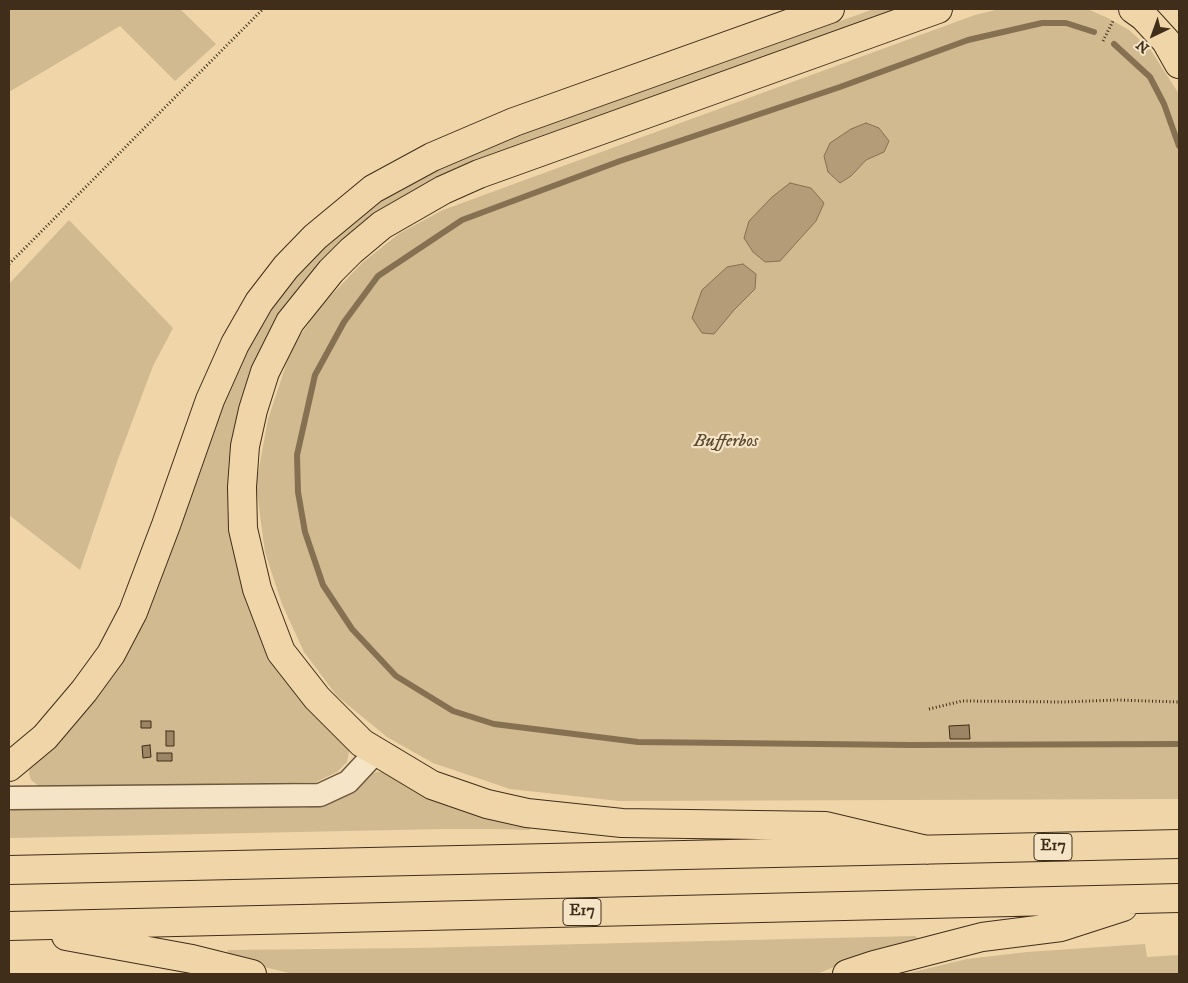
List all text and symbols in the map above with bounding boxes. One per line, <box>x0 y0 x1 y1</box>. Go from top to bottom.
north arrow <box>1128 10 1178 60</box>
text: N <box>1133 36 1153 57</box>
park label: Bufferbos <box>694 431 758 453</box>
road number: E17 <box>1034 834 1072 860</box>
road number: E17 <box>563 899 601 926</box>

